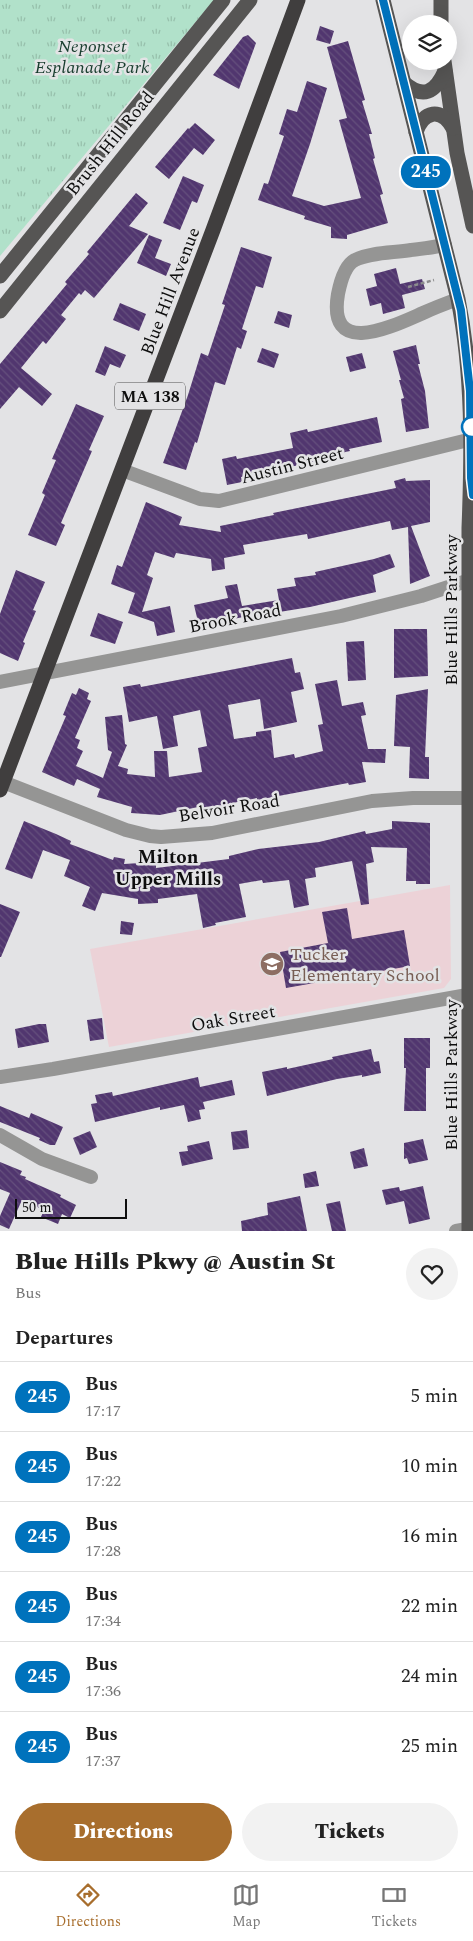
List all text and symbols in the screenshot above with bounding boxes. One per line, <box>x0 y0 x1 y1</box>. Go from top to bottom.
map controls <box>402 15 457 70</box>
button: layers <box>402 15 457 70</box>
park label: Neponset Esplanade Park <box>35 33 150 81</box>
street label: Brush Hill Road <box>60 85 161 201</box>
line badge: 245 <box>397 156 455 188</box>
text: 245 <box>411 158 441 185</box>
street label: Blue Hill Avenue <box>134 223 207 359</box>
road number: MA 138 <box>115 382 185 410</box>
unlabelled marker <box>461 416 473 438</box>
street label: Austin Street <box>238 440 346 491</box>
street label: Blue Hills Parkway <box>438 533 465 686</box>
street label: Brook Road <box>187 596 284 641</box>
street label: Belvoir Road <box>176 787 282 830</box>
district label: Milton Upper Mills <box>115 843 221 894</box>
place label: Tucker Elementary School <box>290 941 440 989</box>
school or university icon: Tucker Elementary School <box>259 951 285 977</box>
street label: Oak Street <box>189 998 277 1039</box>
street label: Blue Hills Parkway <box>438 998 465 1151</box>
scale bar <box>15 1196 128 1219</box>
text: 50 m <box>22 1197 52 1218</box>
text: Blue Hills Pkwy @ Austin St <box>15 1244 335 1280</box>
button: heart <box>406 1248 458 1300</box>
text: Bus <box>15 1281 41 1305</box>
text: Departures <box>15 1324 113 1353</box>
text: Bus <box>85 1370 118 1399</box>
text: 5 min <box>410 1382 458 1411</box>
text: 245 <box>27 1383 58 1410</box>
text: 17:17 <box>85 1399 121 1423</box>
text: Bus <box>85 1440 118 1469</box>
text: 10 min <box>401 1452 458 1481</box>
text: 245 <box>27 1453 58 1480</box>
text: 17:22 <box>85 1469 121 1493</box>
text: Bus <box>85 1510 118 1539</box>
text: 16 min <box>401 1522 458 1551</box>
text: 245 <box>27 1523 58 1550</box>
text: 17:28 <box>85 1539 121 1563</box>
text: Bus <box>85 1580 118 1609</box>
text: 22 min <box>401 1592 458 1621</box>
text: 245 <box>27 1593 58 1620</box>
text: 17:34 <box>85 1609 121 1633</box>
text: Bus <box>85 1650 118 1679</box>
text: 24 min <box>401 1662 458 1691</box>
text: 245 <box>27 1663 58 1690</box>
text: 17:36 <box>85 1679 121 1703</box>
text: Bus <box>85 1720 118 1749</box>
text: 25 min <box>401 1732 458 1761</box>
text: 245 <box>27 1733 58 1760</box>
text: 17:37 <box>85 1749 121 1773</box>
button: Directions <box>15 1803 232 1861</box>
button: Tickets <box>242 1803 458 1861</box>
tab: Directions <box>56 1881 121 1932</box>
tab: Map <box>232 1881 260 1932</box>
tab: Tickets <box>372 1881 417 1932</box>

